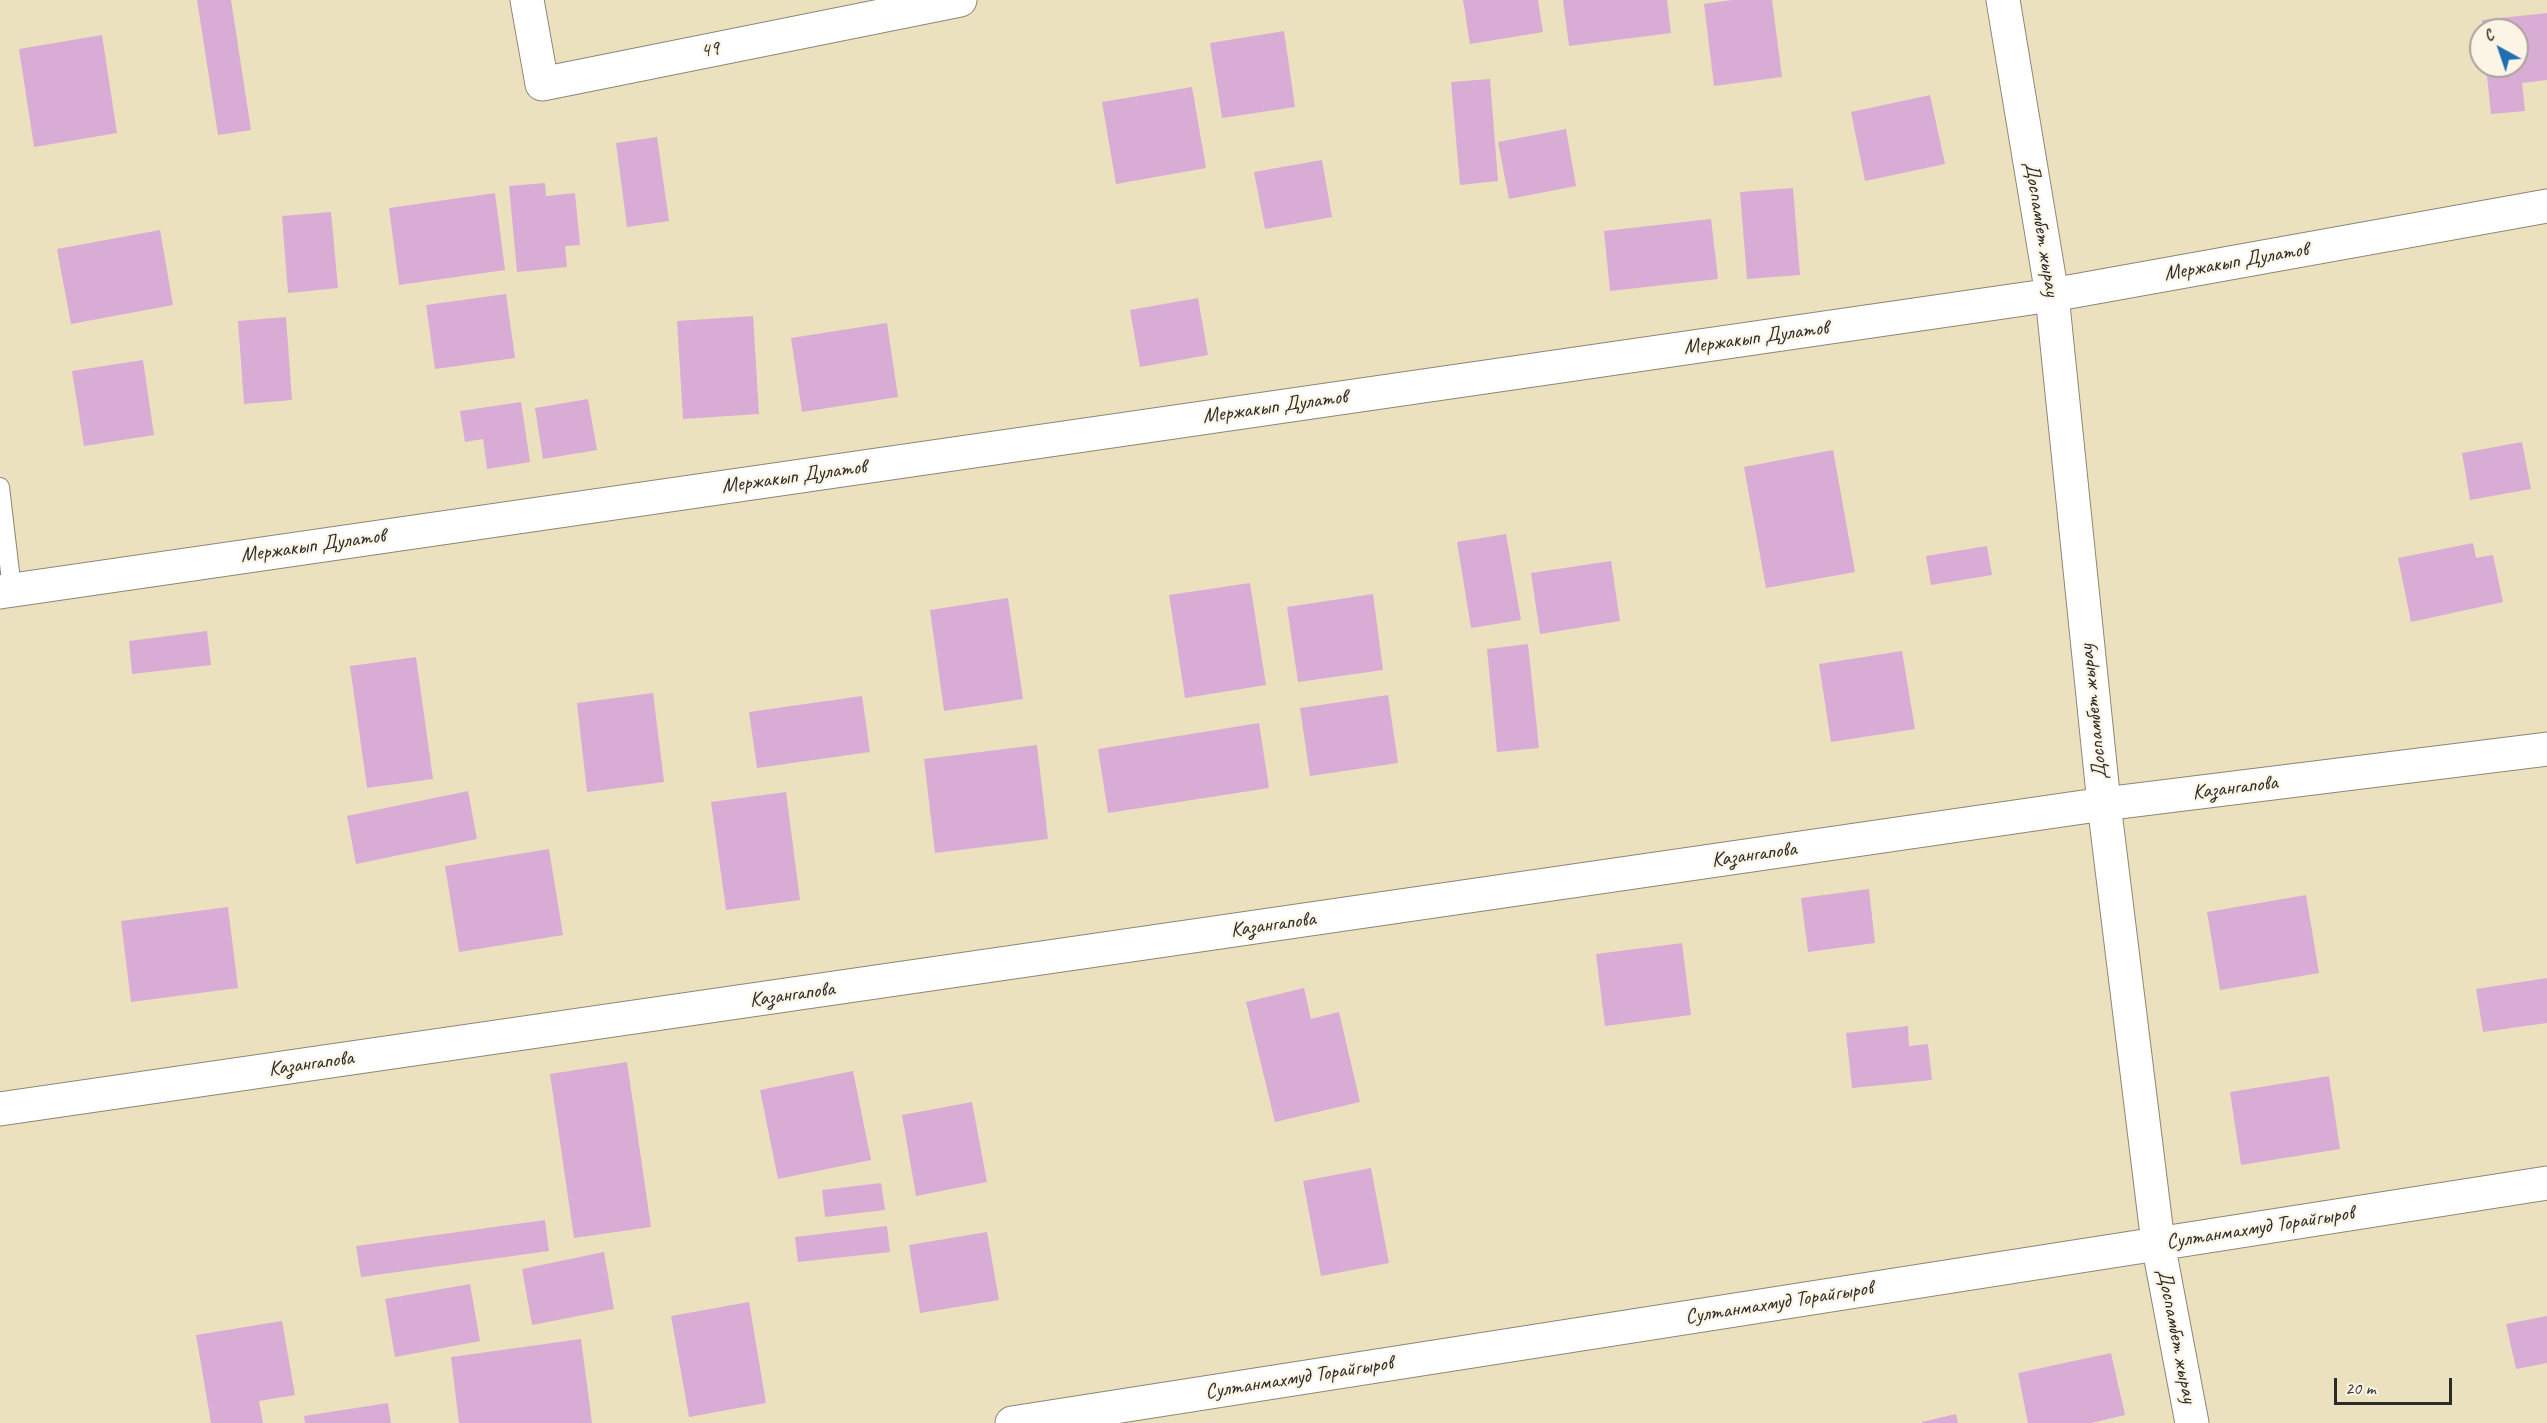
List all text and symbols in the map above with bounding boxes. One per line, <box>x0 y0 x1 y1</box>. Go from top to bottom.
north arrow <box>2469 18 2529 78</box>
text: С <box>2479 26 2498 46</box>
street label: 49 <box>698 36 722 64</box>
street label: Доспамбет жырау <box>2018 160 2064 298</box>
street label: Мержакып Дулатов <box>2162 237 2310 287</box>
street label: Мержакып Дулатов <box>1682 315 1830 361</box>
street label: Мержакып Дулатов <box>1201 384 1349 430</box>
street label: Мержакып Дулатов <box>720 454 868 500</box>
street label: Мержакып Дулатов <box>239 523 387 569</box>
street label: Доспамбет жырау <box>2074 643 2114 781</box>
street label: Казангапова <box>2191 770 2279 806</box>
street label: Казангапова <box>1710 837 1798 873</box>
street label: Казангапова <box>1229 907 1317 943</box>
street label: Казангапова <box>748 977 836 1013</box>
street label: Казангапова <box>267 1046 355 1082</box>
street label: Султанмахмуд Торайгыров <box>2164 1201 2356 1255</box>
street label: Доспамбет жырау <box>2151 1267 2201 1405</box>
street label: Султанмахмуд Торайгыров <box>1683 1276 1875 1330</box>
street label: Султанмахмуд Торайгыров <box>1203 1351 1395 1405</box>
scale bar <box>2337 1366 2456 1404</box>
text: 20 m <box>2345 1377 2376 1399</box>

